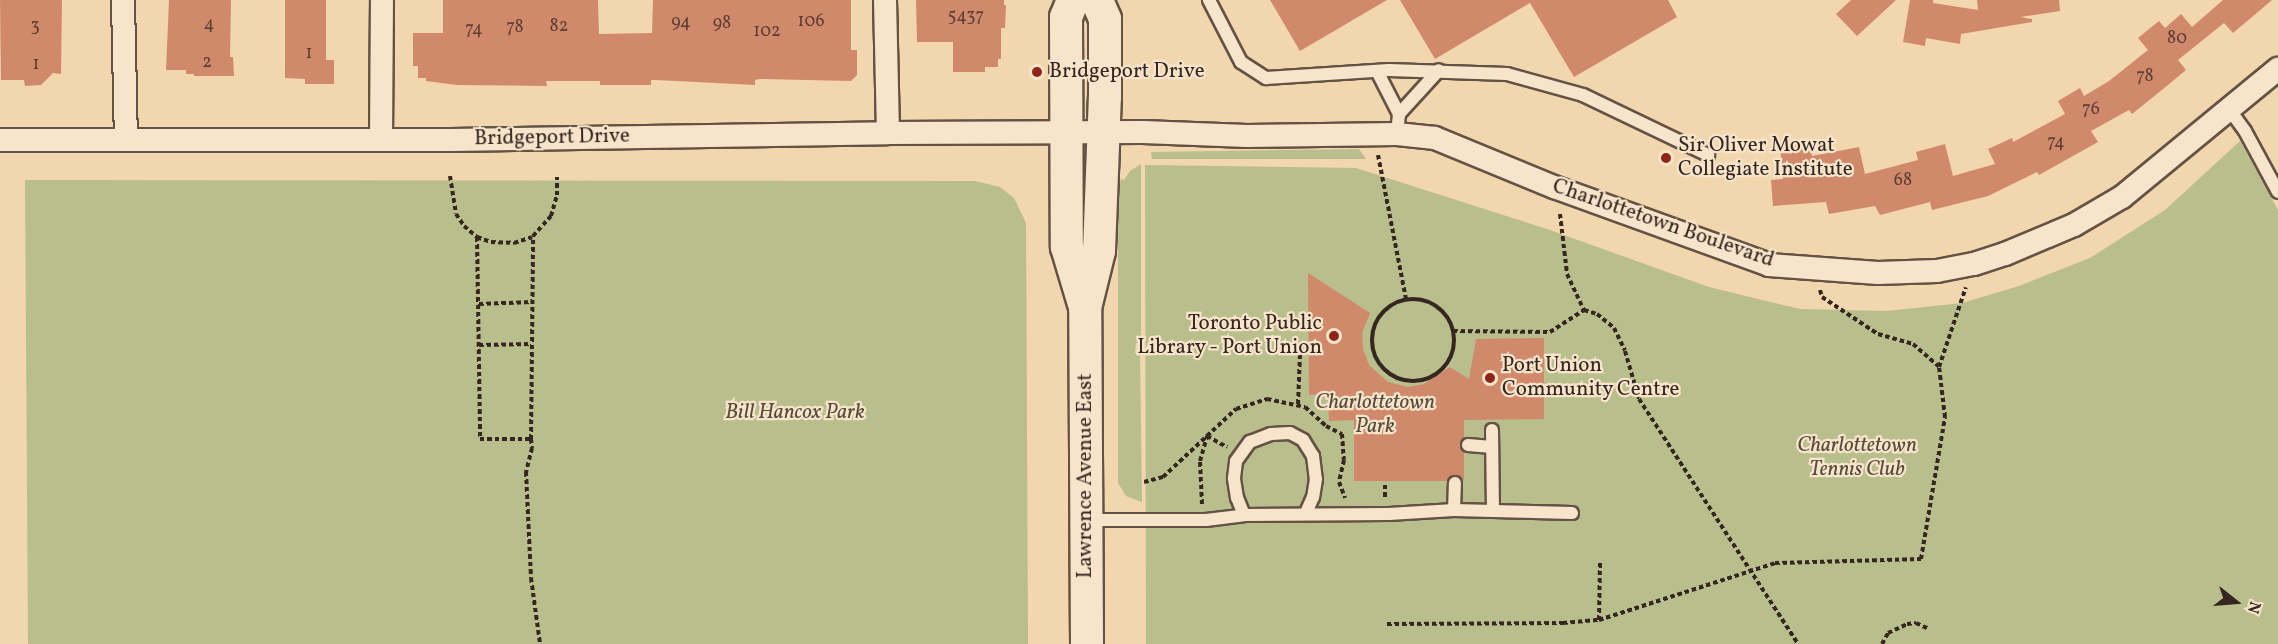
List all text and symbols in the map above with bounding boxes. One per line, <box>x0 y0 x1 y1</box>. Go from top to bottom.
house number: 5437 <box>948 6 984 28</box>
house number: 106 <box>797 11 825 33</box>
house number: 94 <box>671 12 691 34</box>
house number: 98 <box>713 13 731 35</box>
house number: 4 <box>204 14 214 36</box>
house number: 3 <box>30 16 40 38</box>
house number: 82 <box>550 16 568 38</box>
house number: 78 <box>506 17 524 39</box>
house number: 74 <box>465 19 483 41</box>
house number: 102 <box>753 21 781 43</box>
house number: 80 <box>2167 28 2187 50</box>
house number: 1 <box>306 43 312 65</box>
house number: 2 <box>202 52 212 74</box>
house number: 1 <box>33 54 39 76</box>
place label: Bridgeport Drive <box>1049 59 1205 85</box>
marker: Bridgeport Drive <box>1030 65 1044 79</box>
house number: 78 <box>2136 66 2154 88</box>
house number: 76 <box>2082 99 2100 121</box>
street label: Bridgeport Drive <box>474 124 630 152</box>
house number: 74 <box>2047 132 2065 154</box>
place label: Sir Oliver Mowat Collegiate Institute <box>1678 133 1853 183</box>
marker: Sir Oliver Mowat Collegiate Institute <box>1659 151 1673 165</box>
house number: 68 <box>1894 170 1912 192</box>
street label: Charlottetown Boulevard <box>1549 174 1777 274</box>
place label: Toronto Public Library - Port Union <box>1136 311 1322 361</box>
marker: Toronto Public Library - Port Union <box>1327 329 1341 343</box>
place label: Port Union Community Centre <box>1502 353 1680 403</box>
marker: Port Union Community Centre <box>1483 371 1497 385</box>
street label: Lawrence Avenue East <box>1073 373 1099 579</box>
park label: Charlottetown Park <box>1315 390 1435 440</box>
park label: Bill Hancox Park <box>725 400 865 426</box>
park label: Charlottetown Tennis Club <box>1797 433 1917 483</box>
north arrow <box>2206 572 2266 632</box>
text: N <box>2241 598 2265 616</box>

